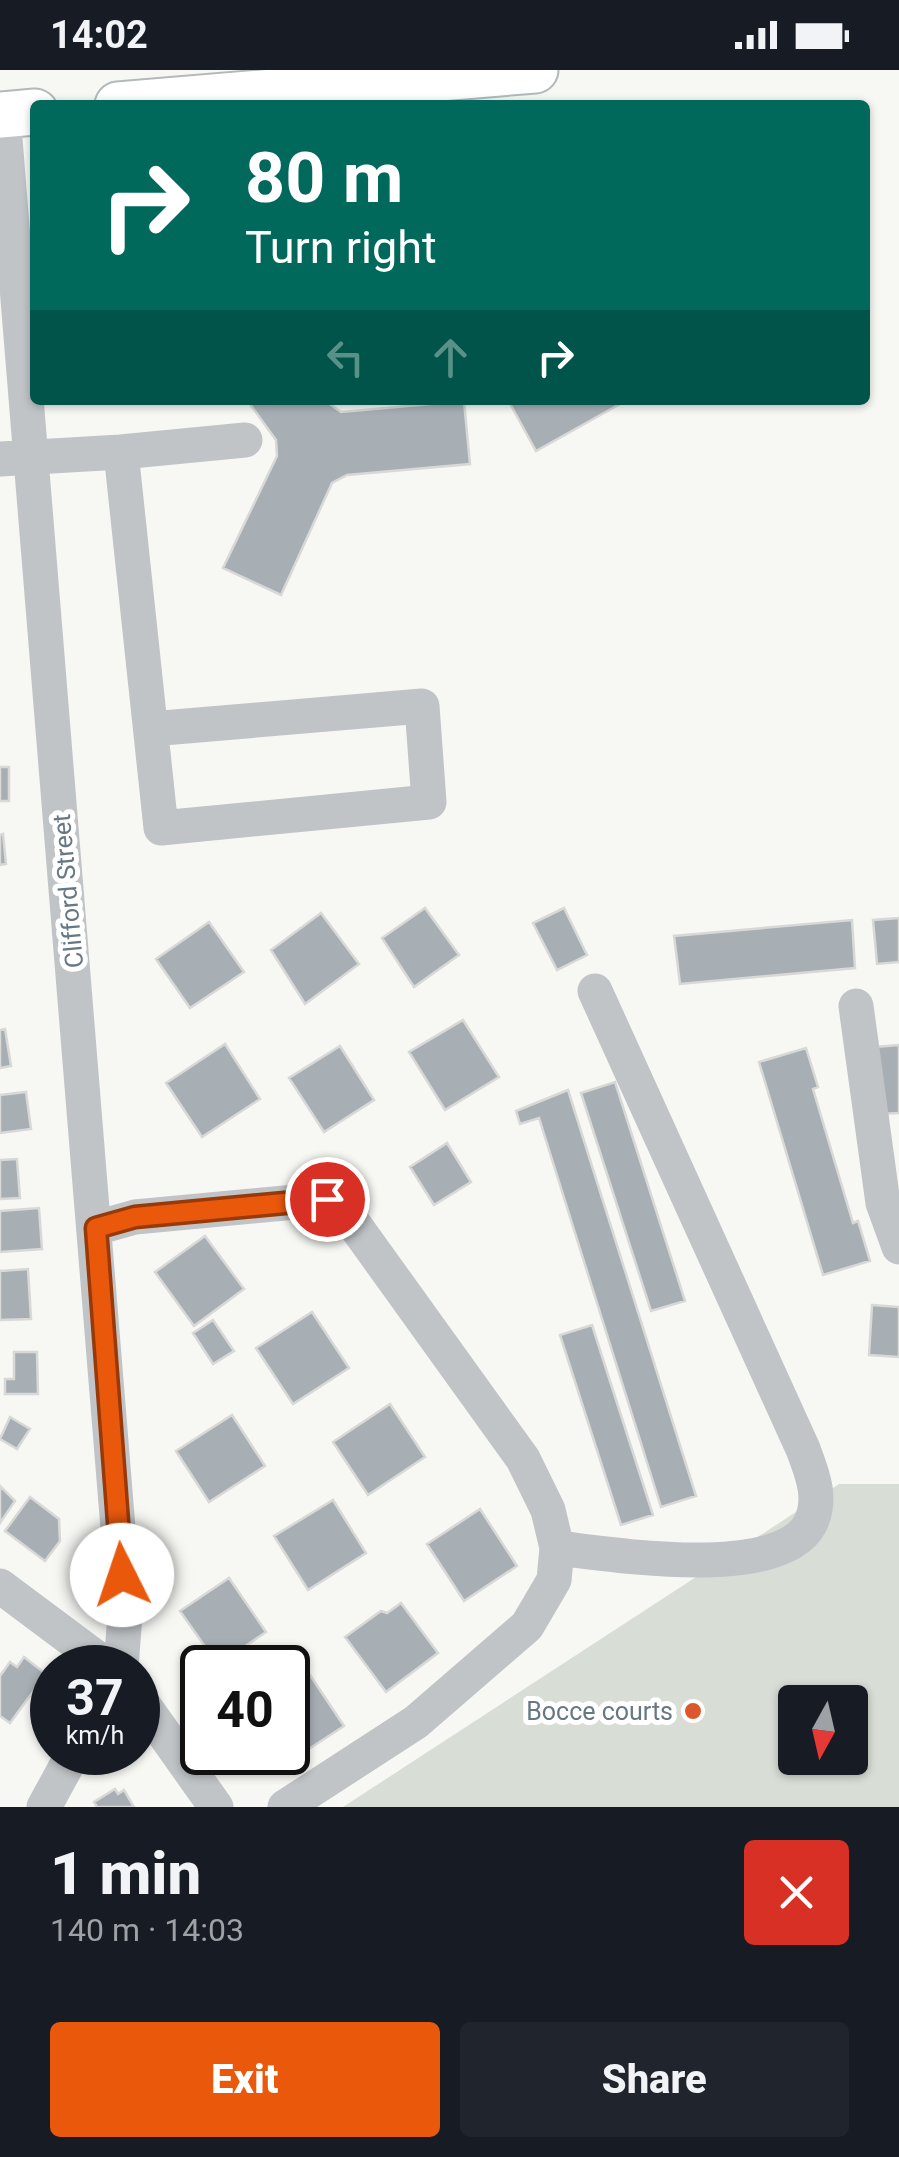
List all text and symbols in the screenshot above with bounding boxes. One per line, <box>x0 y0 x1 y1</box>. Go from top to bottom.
text: 14:02 <box>50 13 148 57</box>
text: 80 m <box>245 137 403 219</box>
icon: right <box>80 140 210 270</box>
text: Turn right <box>245 221 437 274</box>
icon: left <box>318 330 373 385</box>
icon: ahead <box>423 330 478 385</box>
icon: right <box>528 330 583 385</box>
street label: Clifford Street <box>47 813 89 969</box>
pin <box>285 1157 370 1242</box>
icon: arrive <box>300 1172 355 1227</box>
position arrow <box>70 1523 174 1627</box>
speed limit sign: 40 <box>180 1645 310 1775</box>
text: 37 <box>66 1669 124 1727</box>
north arrow <box>778 1685 868 1775</box>
map controls <box>778 1685 868 1775</box>
place label: Bocce courts <box>526 1697 673 1726</box>
marker: Bocce courts <box>682 1700 704 1722</box>
text: km/h <box>66 1721 124 1750</box>
text: 1 min <box>50 1838 201 1909</box>
button: close <box>744 1840 849 1945</box>
text: 140 m · 14:03 <box>50 1911 244 1949</box>
button: Exit <box>50 2022 440 2137</box>
button: Share <box>460 2022 849 2137</box>

